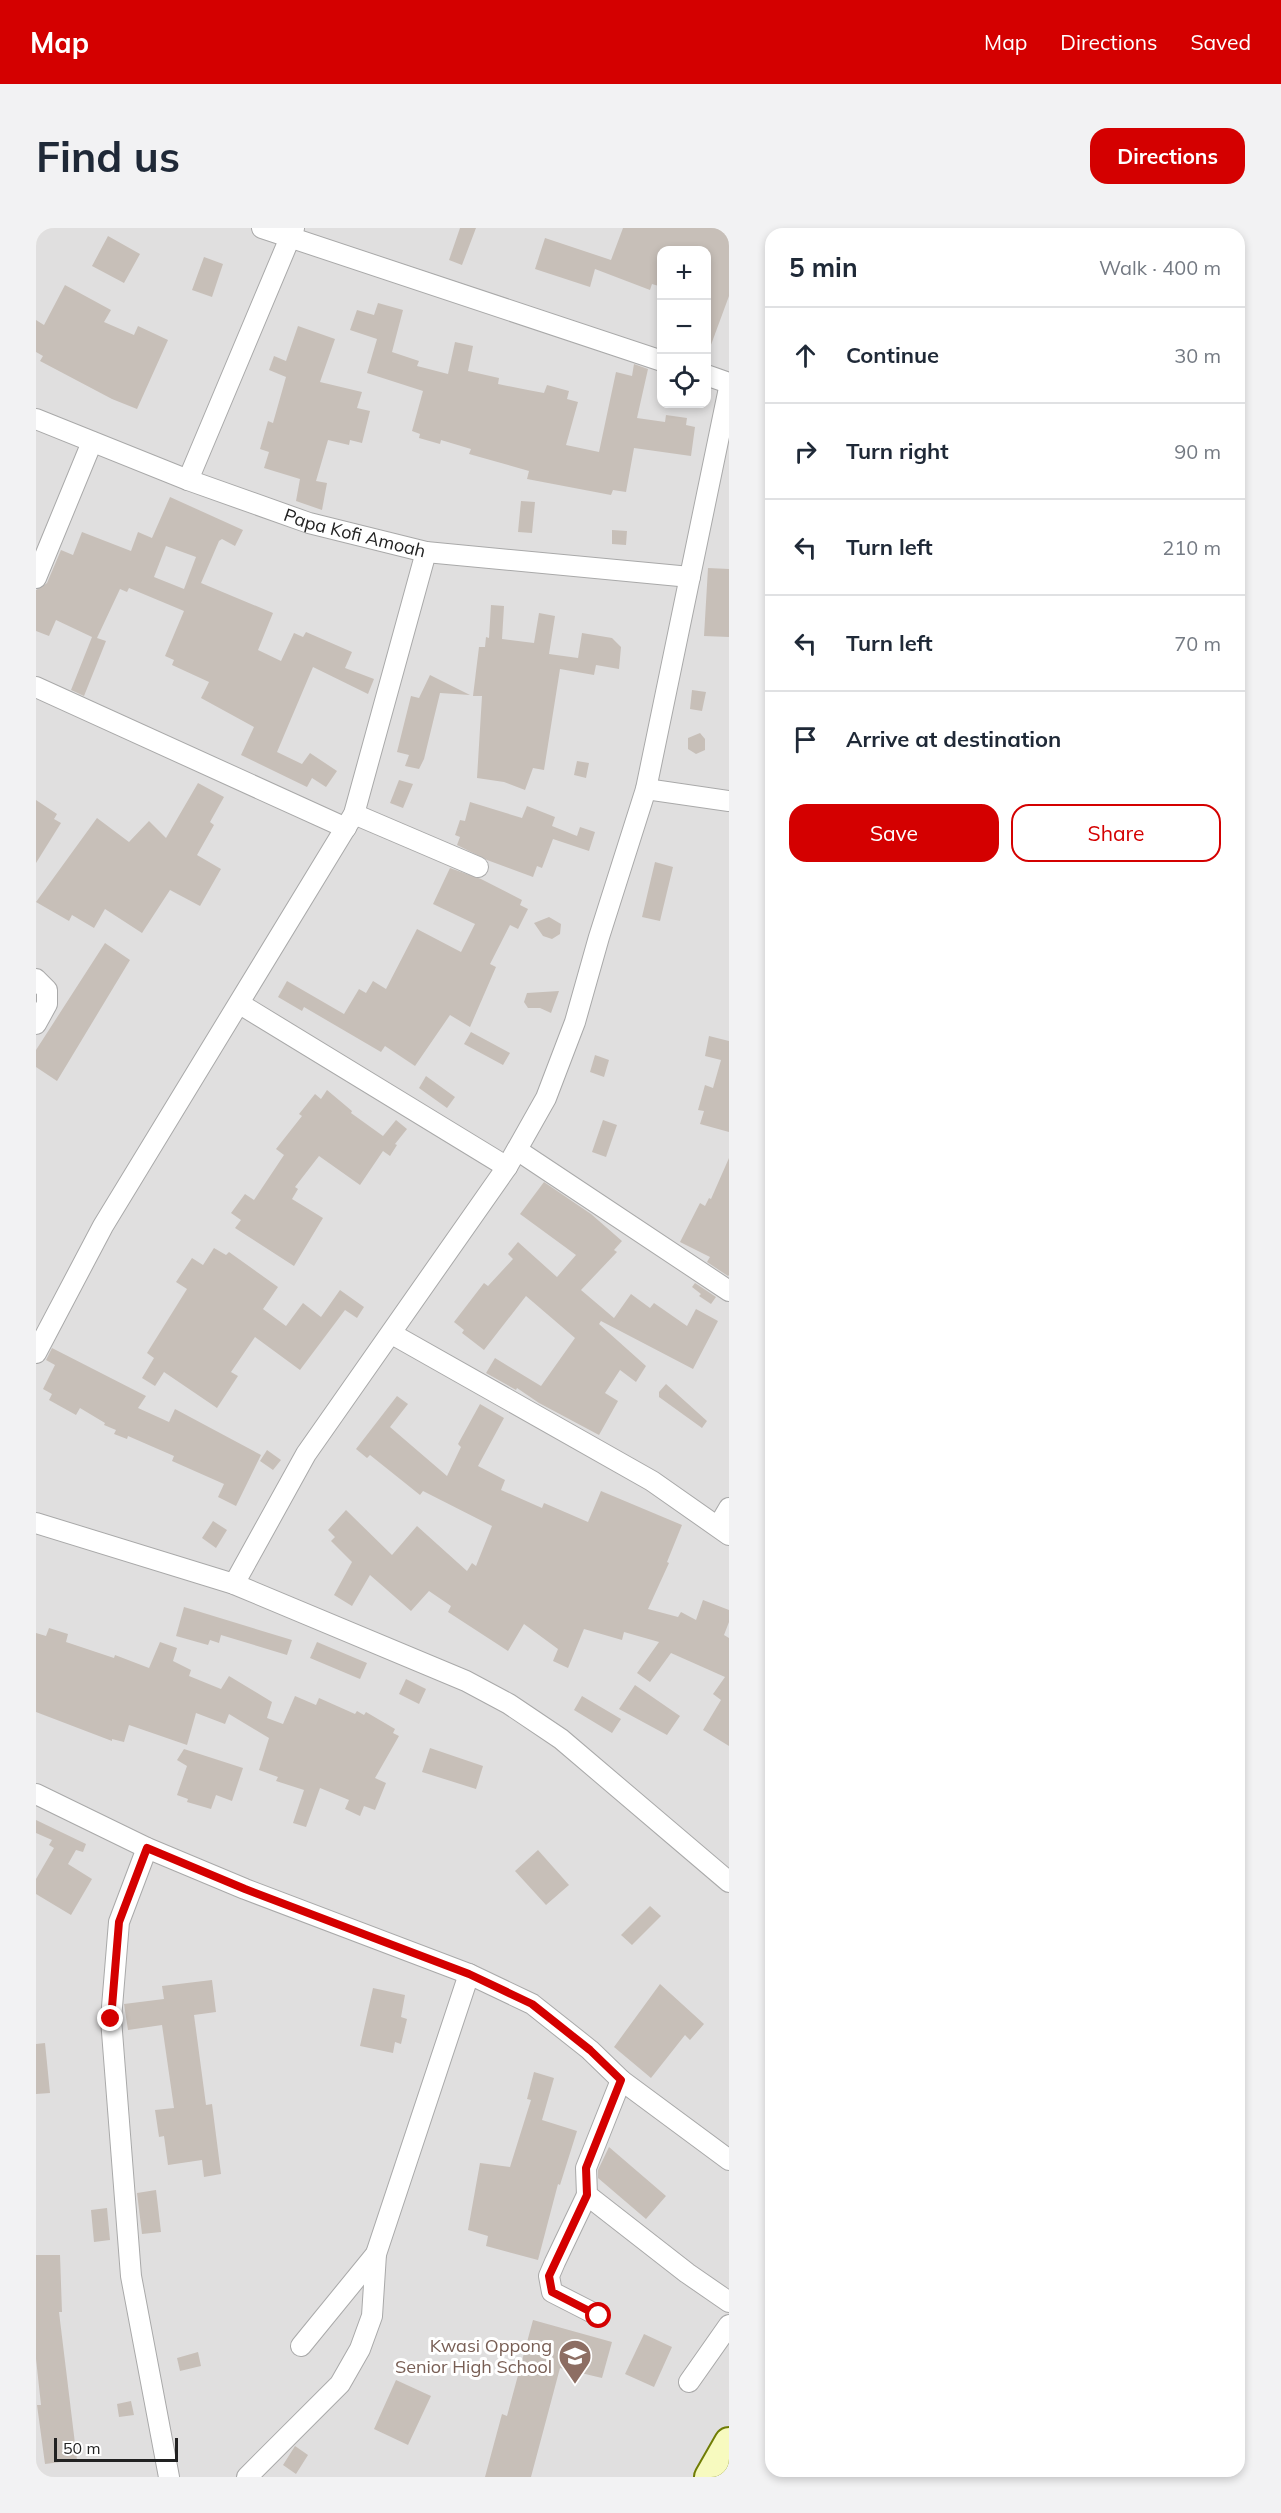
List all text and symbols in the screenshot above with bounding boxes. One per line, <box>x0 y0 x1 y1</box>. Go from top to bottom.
text: Map <box>30 25 89 60</box>
text: Map <box>984 29 1027 55</box>
text: Directions <box>1060 29 1157 55</box>
text: Saved <box>1190 29 1251 55</box>
button: Directions <box>1090 128 1245 184</box>
text: Find us <box>36 130 180 183</box>
map controls <box>657 246 711 408</box>
button: + <box>657 246 711 300</box>
text: 5 min <box>789 251 858 284</box>
text: Walk · 400 m <box>1099 255 1221 280</box>
button: − <box>657 300 711 354</box>
icon: ahead <box>789 339 822 372</box>
text: Continue <box>846 341 939 369</box>
text: 30 m <box>1174 343 1221 368</box>
button: locate <box>657 354 711 408</box>
icon: right <box>789 435 822 468</box>
text: Turn right <box>846 437 949 465</box>
text: 90 m <box>1174 439 1221 464</box>
street label: Papa Kofi Amoah <box>281 503 428 562</box>
icon: left <box>789 531 822 564</box>
text: Turn left <box>846 533 933 561</box>
text: 210 m <box>1162 535 1221 560</box>
icon: left <box>789 627 822 660</box>
text: Turn left <box>846 629 933 657</box>
text: 70 m <box>1174 631 1221 656</box>
icon: arrive <box>789 723 822 756</box>
text: Arrive at destination <box>846 725 1061 753</box>
button: Save <box>789 804 999 862</box>
button: Share <box>1011 804 1221 862</box>
route end <box>97 2005 123 2031</box>
route start <box>585 2302 611 2328</box>
place label: Kwasi Oppong Senior High School <box>395 2334 552 2378</box>
school or university icon: Kwasi Oppong Senior High School <box>557 2338 593 2385</box>
scale bar <box>54 2435 178 2462</box>
text: 50 m <box>63 2438 100 2458</box>

